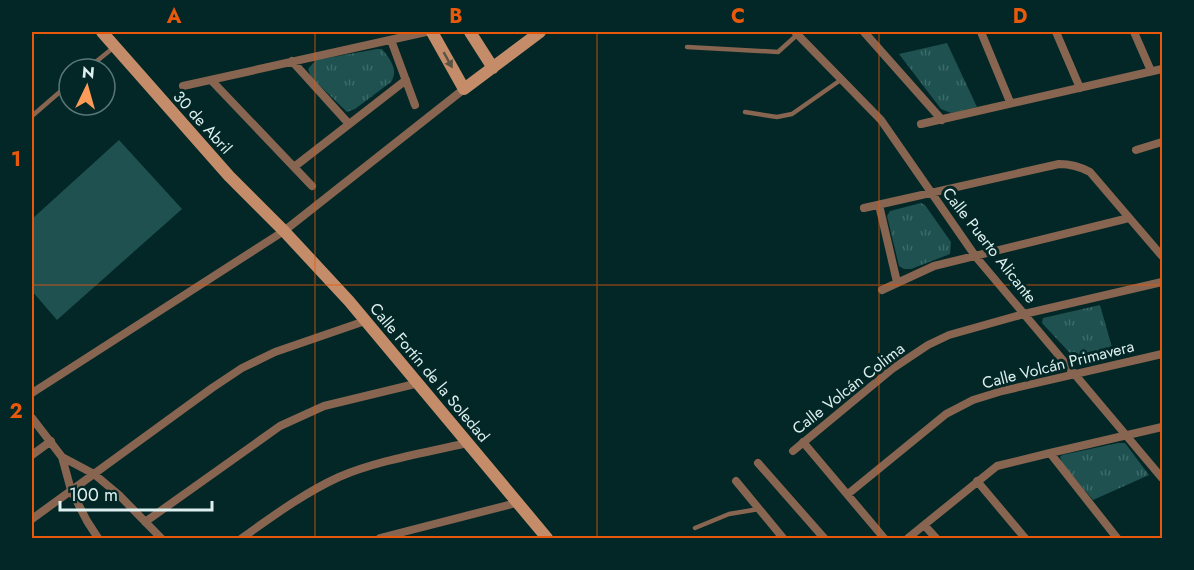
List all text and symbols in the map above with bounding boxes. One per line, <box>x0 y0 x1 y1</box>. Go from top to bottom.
text: A <box>166 2 182 31</box>
text: B <box>449 2 463 31</box>
text: C <box>731 2 745 31</box>
text: D <box>1013 2 1027 31</box>
one-way arrow <box>443 52 453 69</box>
north arrow <box>57 57 117 117</box>
text: N <box>81 61 96 85</box>
street label: 30 de Abril <box>168 86 237 159</box>
text: 1 <box>11 145 21 174</box>
street label: Calle Puerto Alicante <box>937 183 1042 308</box>
street label: Calle Fortín de la Soledad <box>364 298 495 447</box>
street label: Calle Volcán Primavera <box>980 334 1136 394</box>
street label: Calle Volcán Colima <box>787 337 909 440</box>
text: 2 <box>9 397 23 426</box>
scale bar <box>60 474 212 512</box>
text: 100 m <box>69 482 118 508</box>

